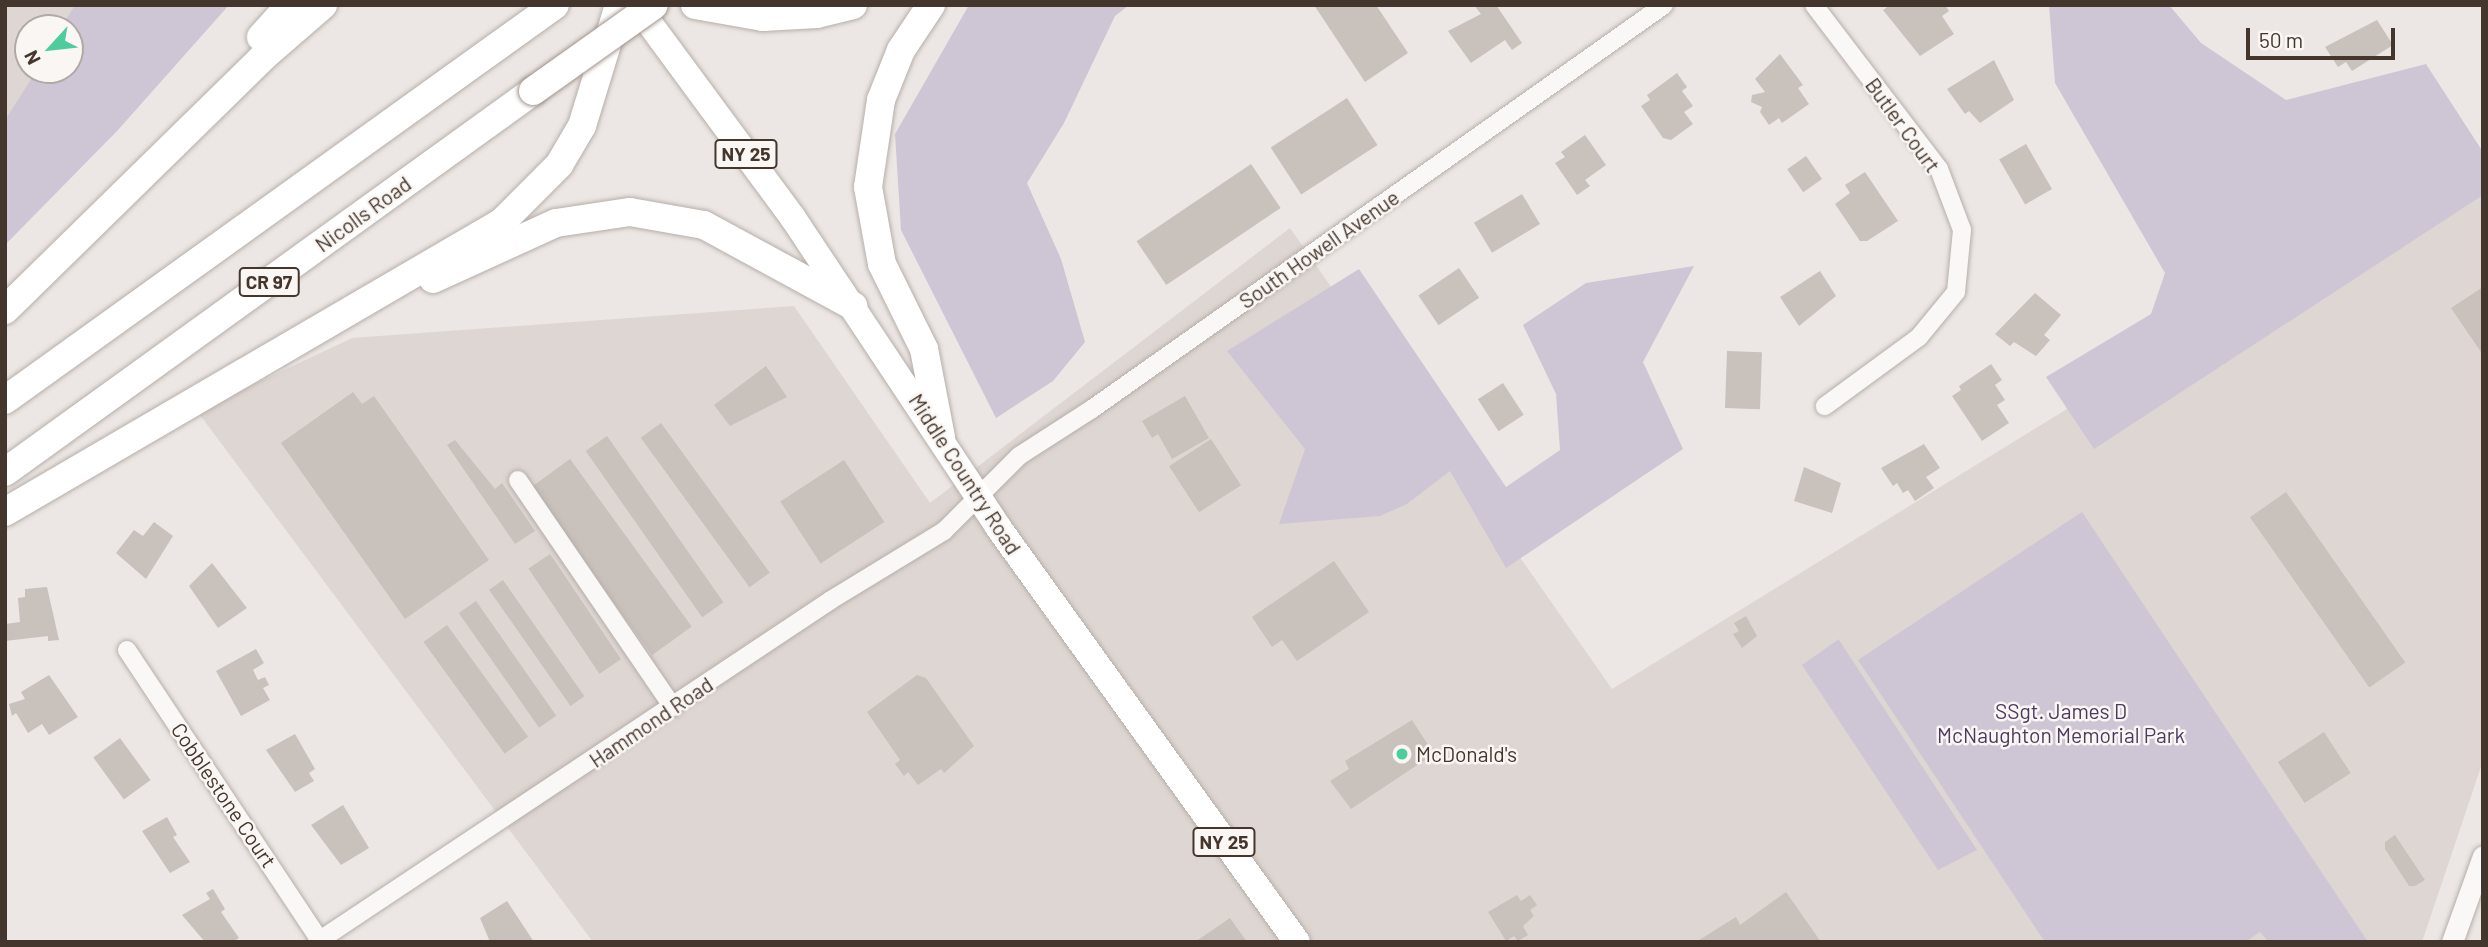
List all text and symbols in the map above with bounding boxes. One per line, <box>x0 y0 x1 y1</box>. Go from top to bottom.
north arrow <box>14 14 84 84</box>
scale bar <box>2250 14 2399 58</box>
text: 50 m <box>2259 27 2303 52</box>
text: N <box>19 47 45 69</box>
street label: Butler Court <box>1860 73 1946 177</box>
road number: NY 25 <box>713 138 779 170</box>
street label: Nicolls Road <box>310 171 416 257</box>
street label: South Howell Avenue <box>1234 184 1404 314</box>
road number: CR 97 <box>238 266 300 298</box>
street label: Middle Country Road <box>904 389 1026 559</box>
street label: Hammond Road <box>584 671 718 773</box>
park label: SSgt. James D McNaughton Memorial Park <box>1937 698 2185 748</box>
street label: Cobblestone Court <box>166 718 282 872</box>
place label: McDonald's <box>1416 741 1517 767</box>
marker: McDonald's <box>1394 746 1410 762</box>
road number: NY 25 <box>1191 827 1257 858</box>

